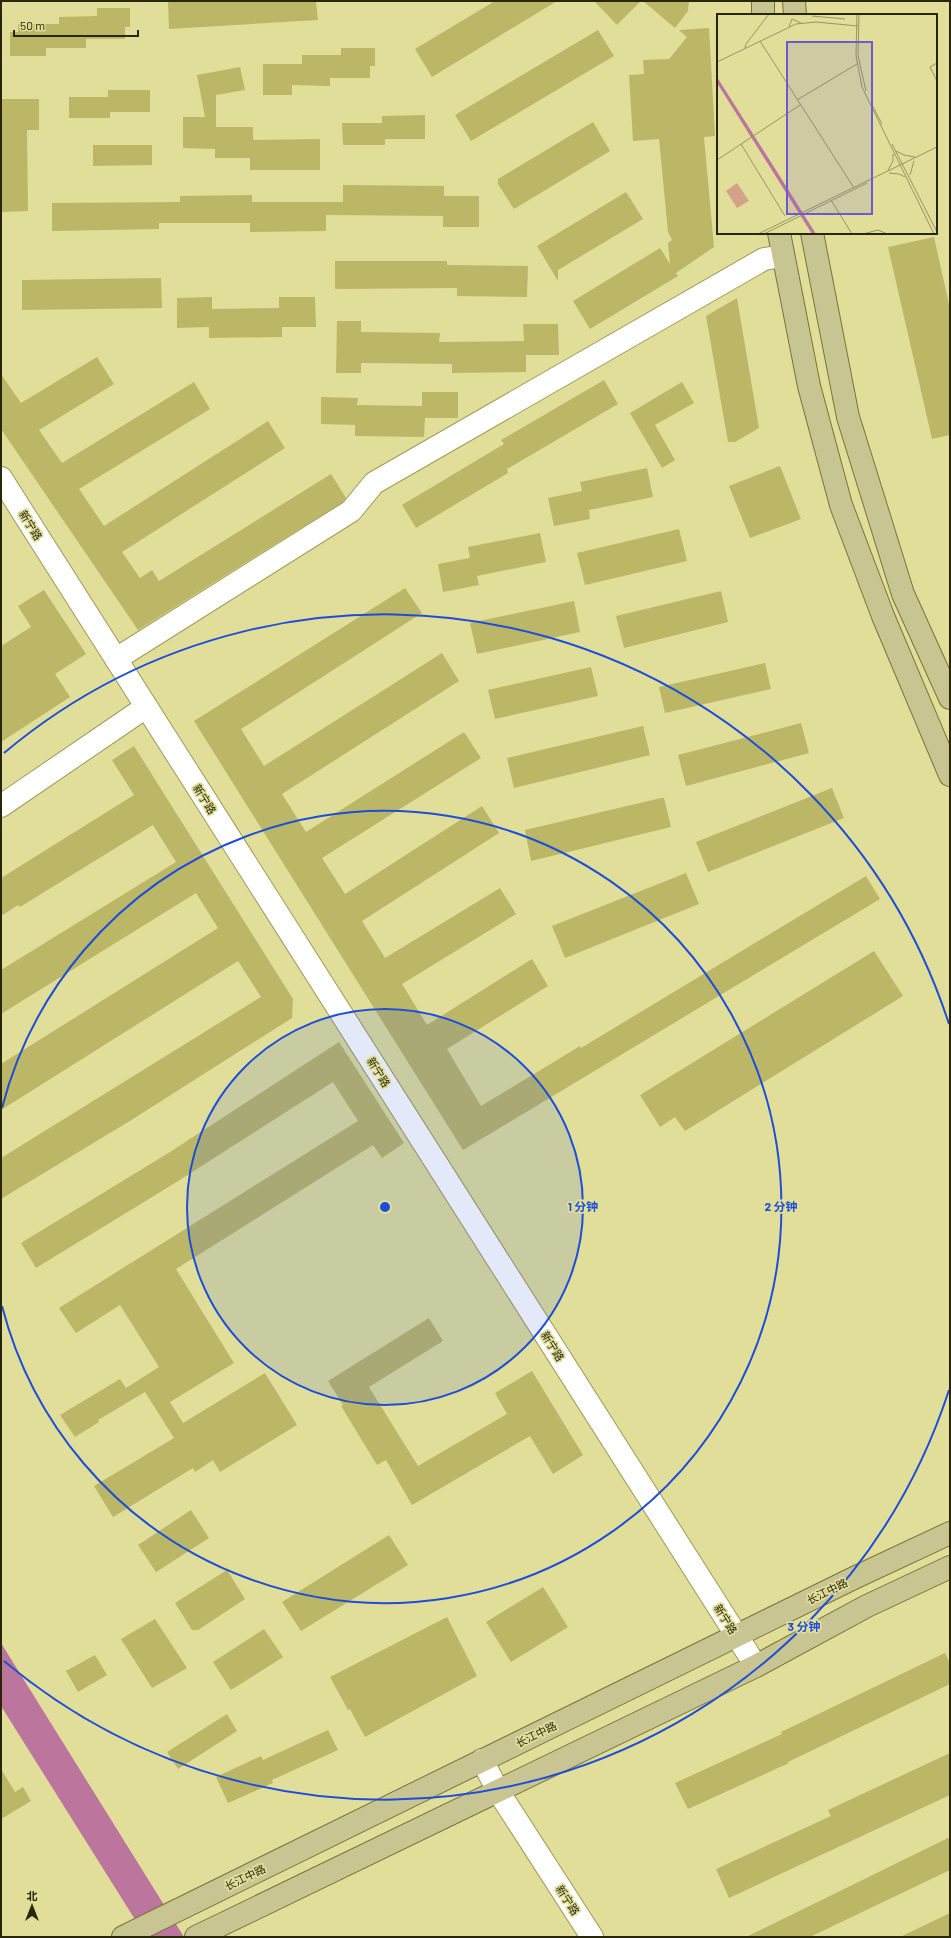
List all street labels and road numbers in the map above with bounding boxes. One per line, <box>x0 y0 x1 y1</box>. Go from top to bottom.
street label: 新宁路 <box>17 508 45 542</box>
street label: 新宁路 <box>191 782 219 816</box>
street label: 新宁路 <box>365 1055 393 1089</box>
street label: 新宁路 <box>539 1329 567 1363</box>
street label: 长江中路 <box>804 1576 850 1606</box>
street label: 新宁路 <box>712 1602 740 1636</box>
street label: 长江中路 <box>513 1719 559 1749</box>
street label: 长江中路 <box>222 1862 268 1892</box>
street label: 新宁路 <box>554 1883 582 1917</box>

